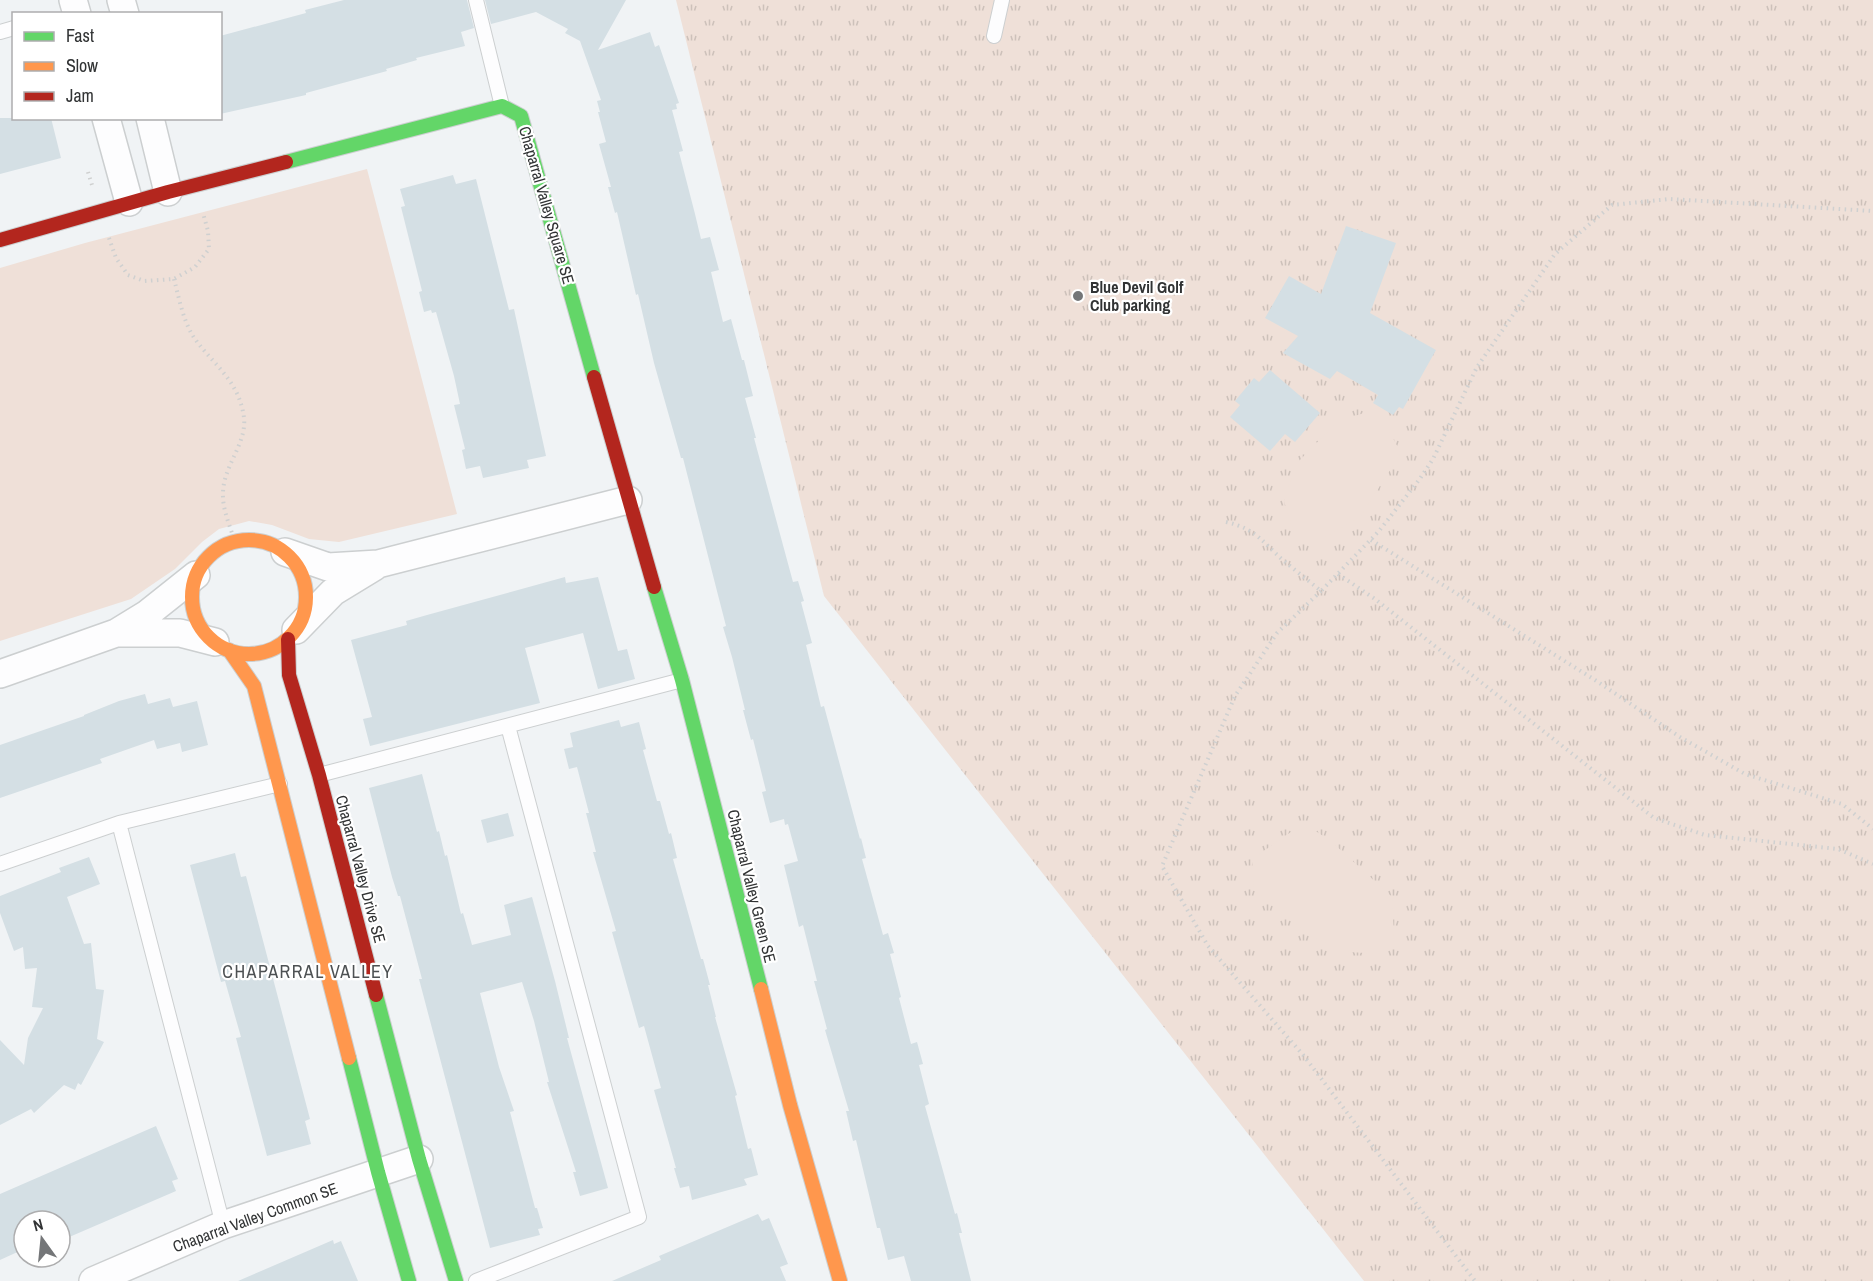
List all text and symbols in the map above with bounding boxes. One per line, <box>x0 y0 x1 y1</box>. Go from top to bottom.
legend <box>12 12 222 120</box>
text: Fast <box>66 23 94 48</box>
text: Slow <box>66 53 98 78</box>
text: Jam <box>66 83 94 108</box>
street label: Chaparral Valley Square SE <box>514 124 580 286</box>
place label: Blue Devil Golf Club parking <box>1090 276 1184 316</box>
marker: Blue Devil Golf Club parking <box>1071 289 1085 303</box>
street label: Chaparral Valley Drive SE <box>331 793 391 945</box>
street label: Chaparral Valley Green SE <box>722 807 782 965</box>
district label: CHAPARRAL VALLEY <box>222 959 394 984</box>
street label: Chaparral Valley Common SE <box>169 1177 341 1257</box>
north arrow <box>12 1209 72 1269</box>
text: N <box>31 1213 46 1236</box>

